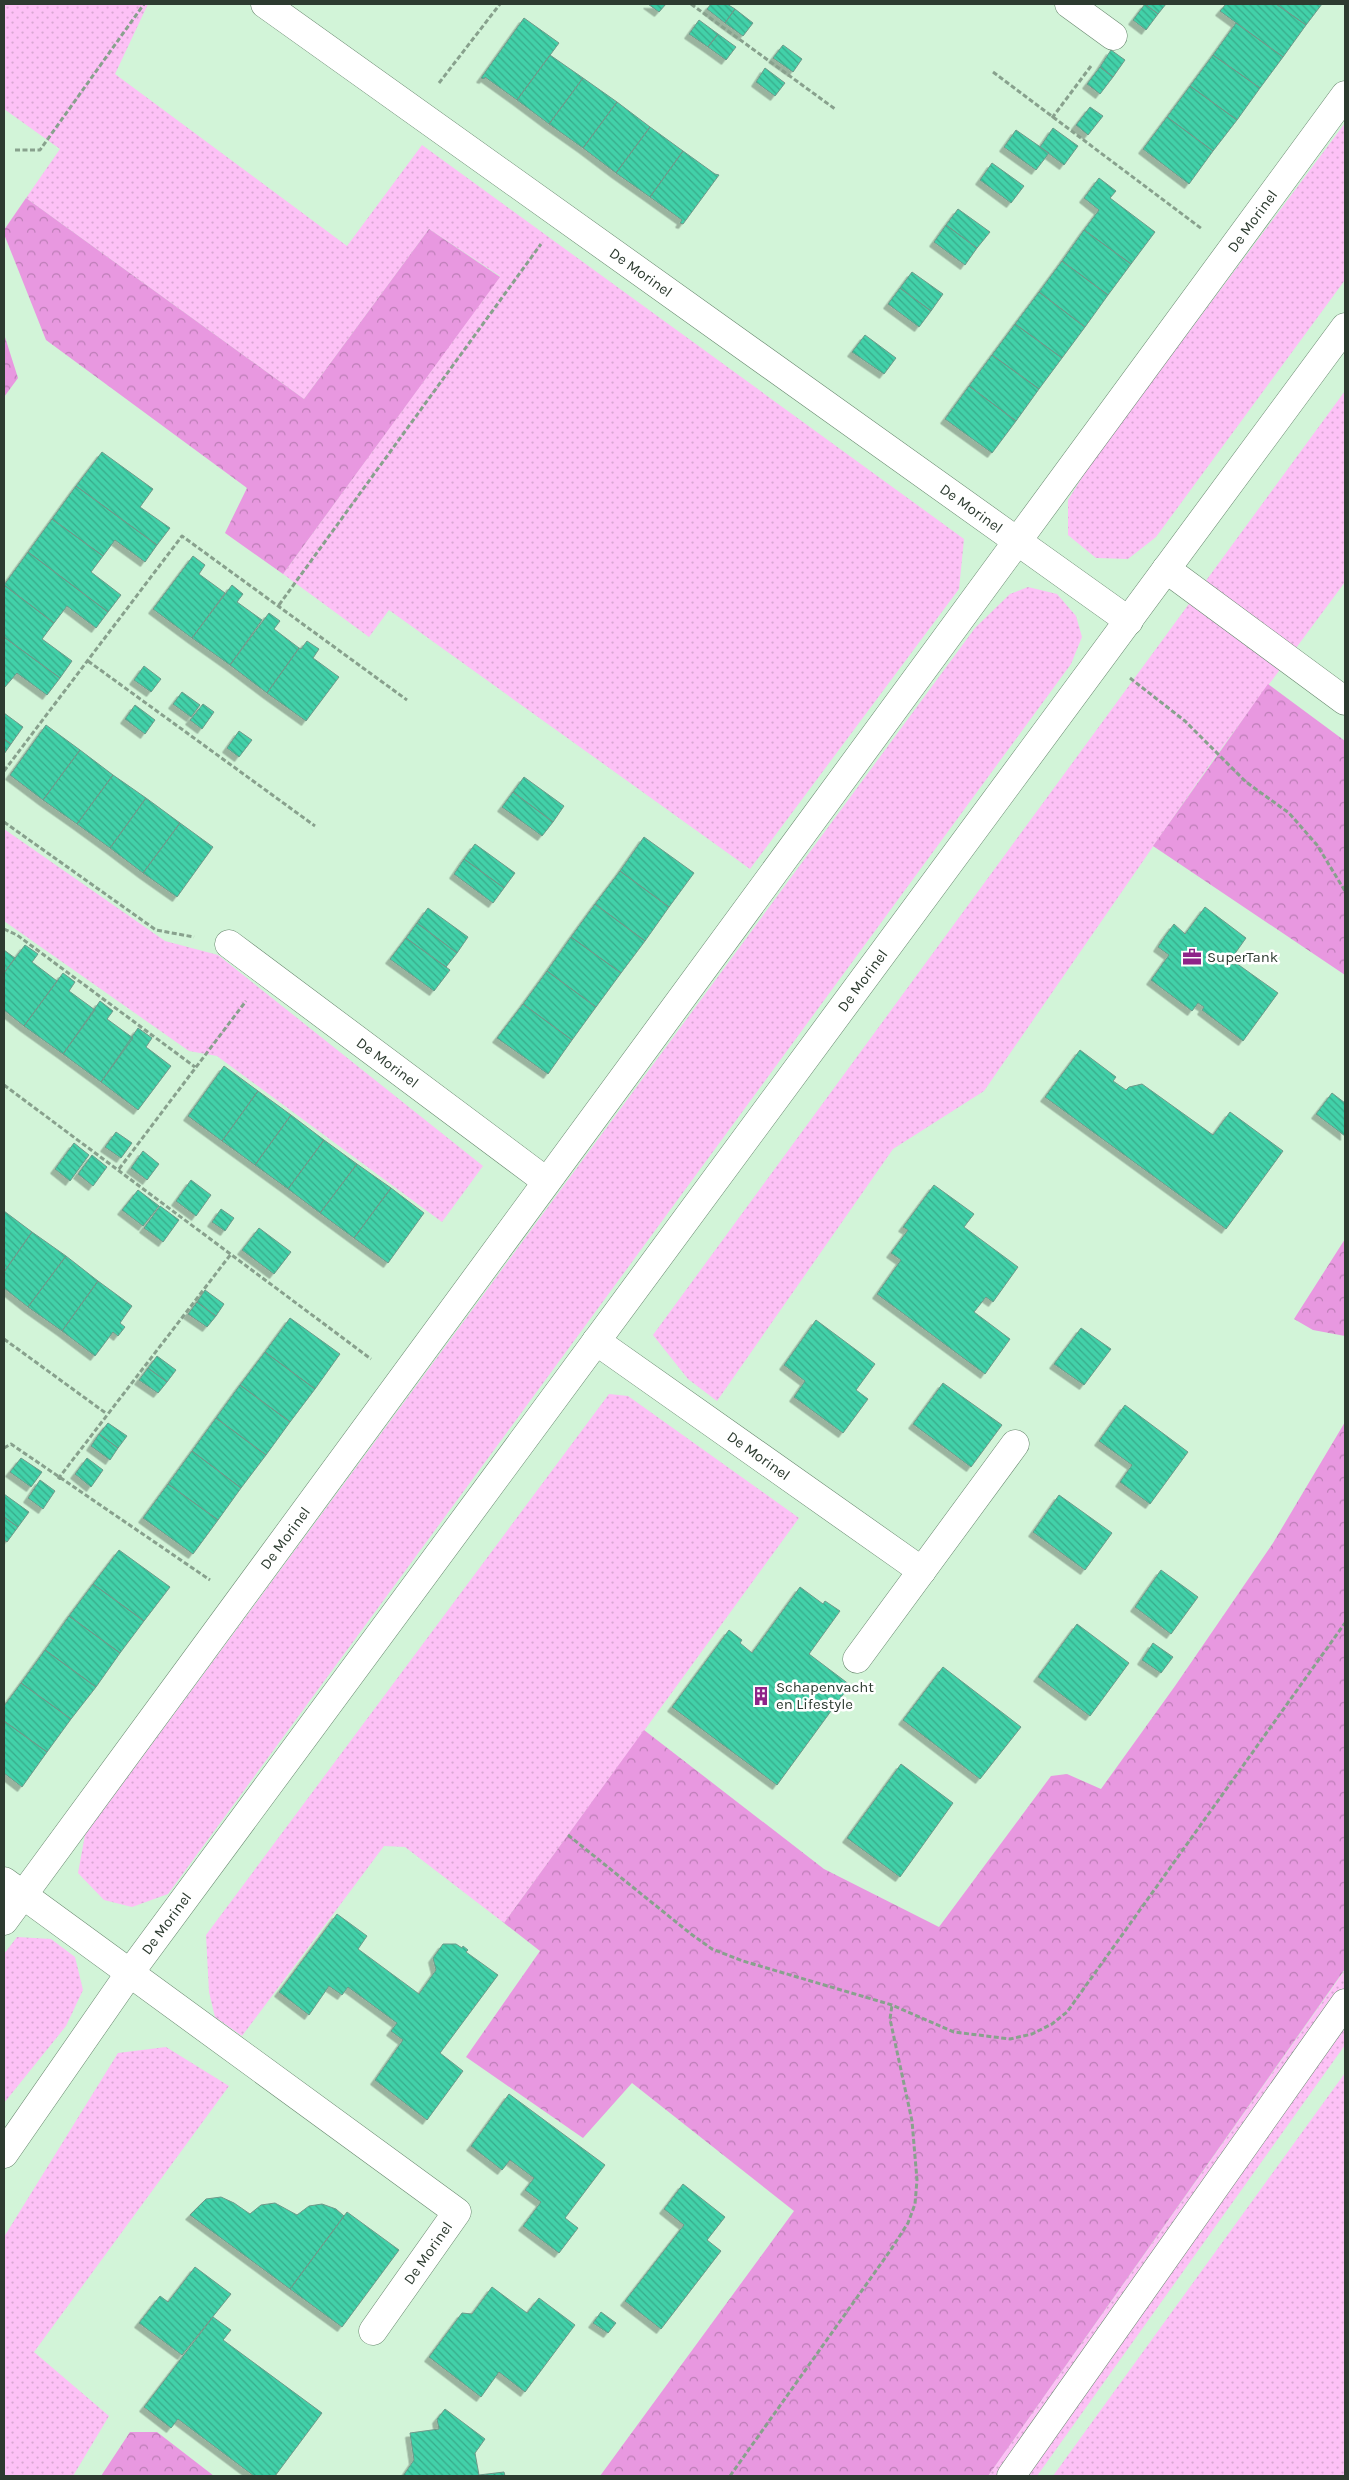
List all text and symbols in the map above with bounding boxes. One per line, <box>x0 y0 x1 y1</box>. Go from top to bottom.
street label: De Morinel <box>1224 186 1281 256</box>
street label: De Morinel <box>606 244 676 301</box>
street label: De Morinel <box>936 480 1006 537</box>
street label: De Morinel <box>834 946 891 1015</box>
office icon: SuperTank <box>1181 946 1203 968</box>
place label: SuperTank <box>1207 948 1278 966</box>
street label: De Morinel <box>353 1034 422 1092</box>
street label: De Morinel <box>724 1427 794 1484</box>
street label: De Morinel <box>256 1503 314 1573</box>
place label: Schapenvacht en Lifestyle <box>776 1678 874 1713</box>
building icon: Schapenvacht en Lifestyle <box>750 1685 772 1707</box>
street label: De Morinel <box>137 1889 195 1958</box>
street label: De Morinel <box>400 2218 456 2288</box>

